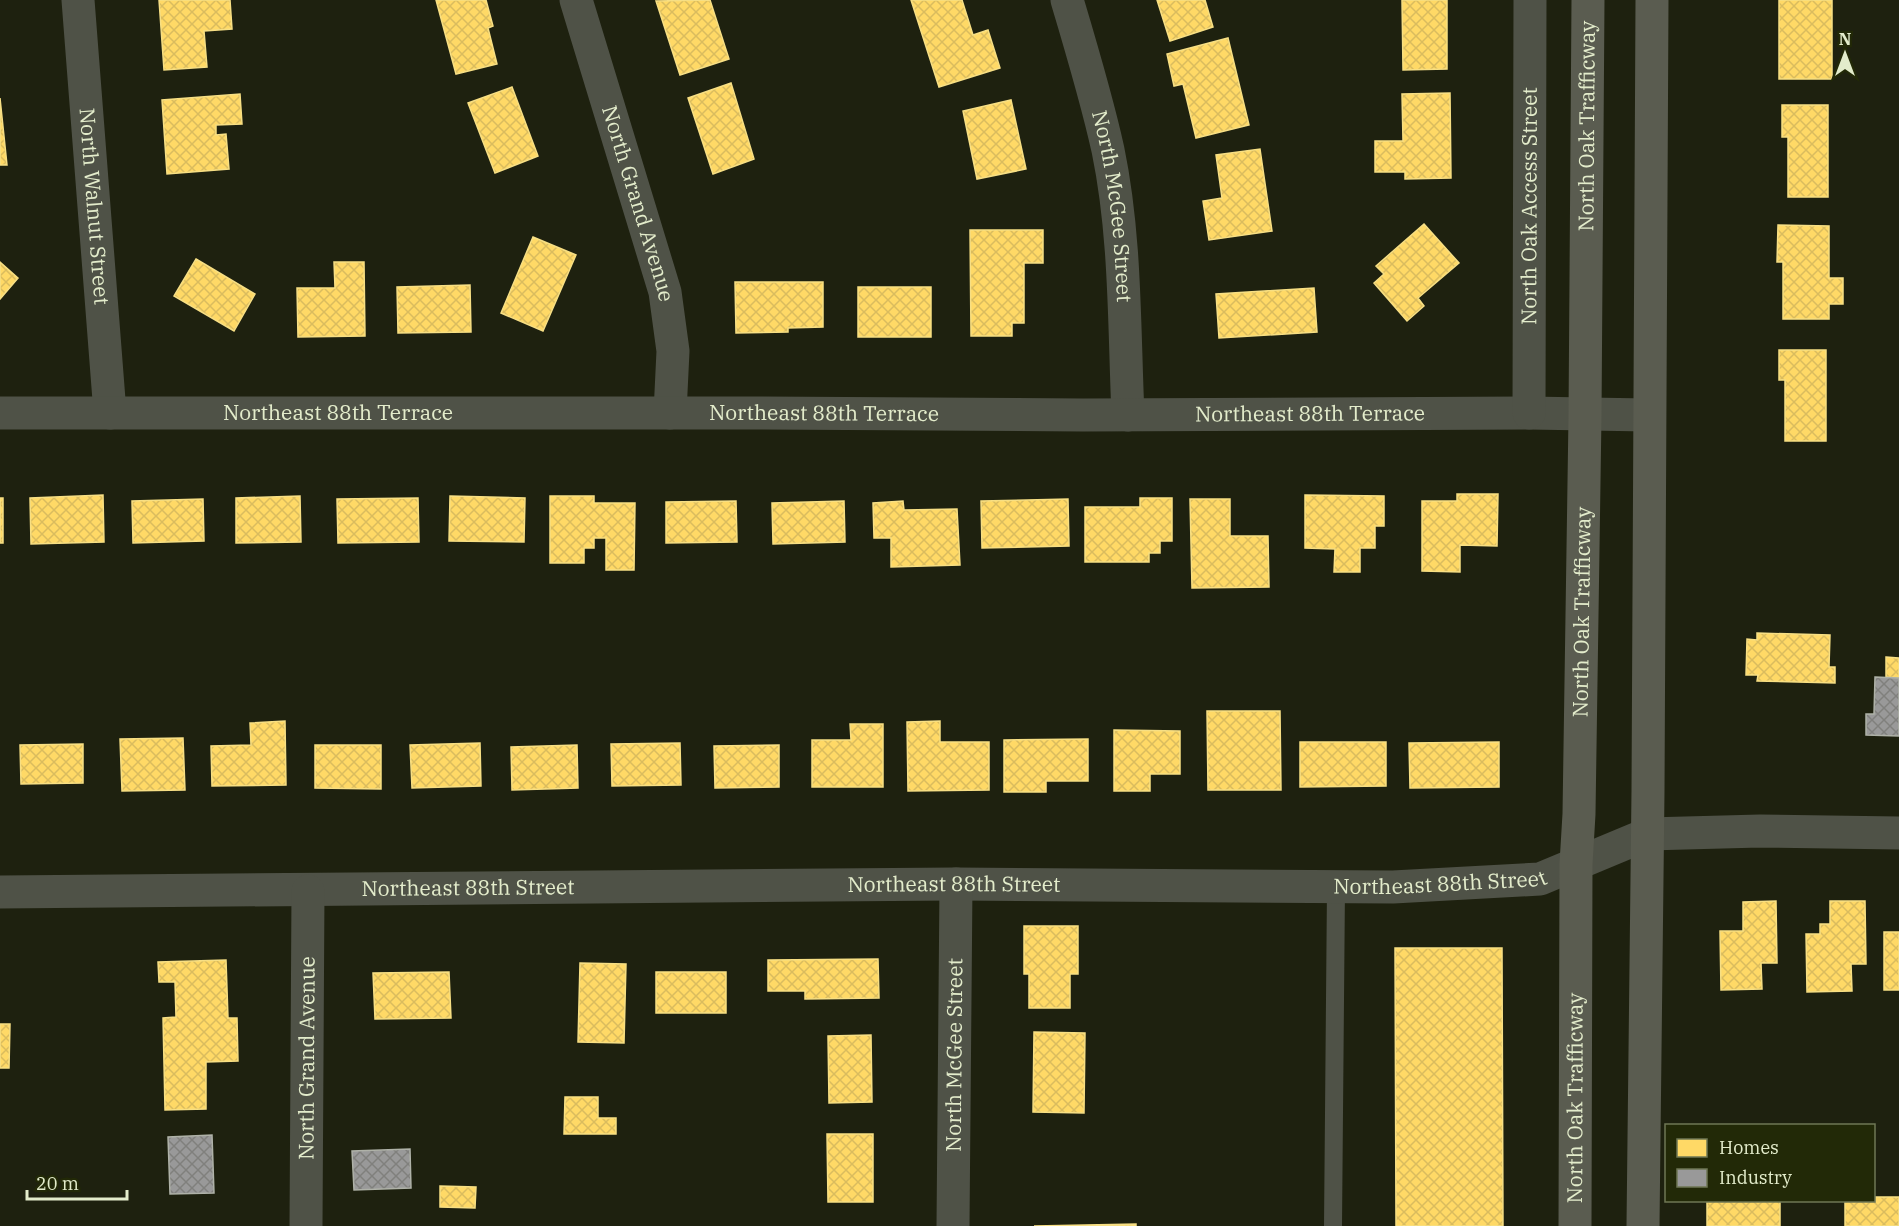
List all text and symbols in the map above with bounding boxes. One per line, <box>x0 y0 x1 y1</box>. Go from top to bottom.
street label: North Oak Trafficway <box>1571 20 1601 232</box>
north arrow <box>1815 24 1875 84</box>
text: N <box>1839 29 1851 49</box>
street label: North Oak Access Street <box>1514 87 1543 325</box>
street label: North Grand Avenue <box>596 102 681 303</box>
street label: North Walnut Street <box>73 107 117 306</box>
street label: North McGee Street <box>1086 107 1139 303</box>
street label: Northeast 88th Terrace <box>223 398 453 426</box>
street label: Northeast 88th Terrace <box>709 398 939 427</box>
street label: Northeast 88th Terrace <box>1195 398 1425 427</box>
street label: North Oak Trafficway <box>1565 506 1597 718</box>
street label: Northeast 88th Street <box>1333 863 1551 900</box>
street label: Northeast 88th Street <box>847 869 1061 898</box>
street label: Northeast 88th Street <box>361 872 575 902</box>
street label: North Grand Avenue <box>291 956 321 1160</box>
street label: North McGee Street <box>939 958 968 1152</box>
street label: North Oak Trafficway <box>1560 992 1589 1203</box>
legend <box>1665 1124 1875 1202</box>
text: Homes <box>1719 1136 1779 1159</box>
scale bar <box>27 1163 128 1201</box>
text: Industry <box>1719 1166 1792 1189</box>
text: 20 m <box>36 1172 79 1195</box>

